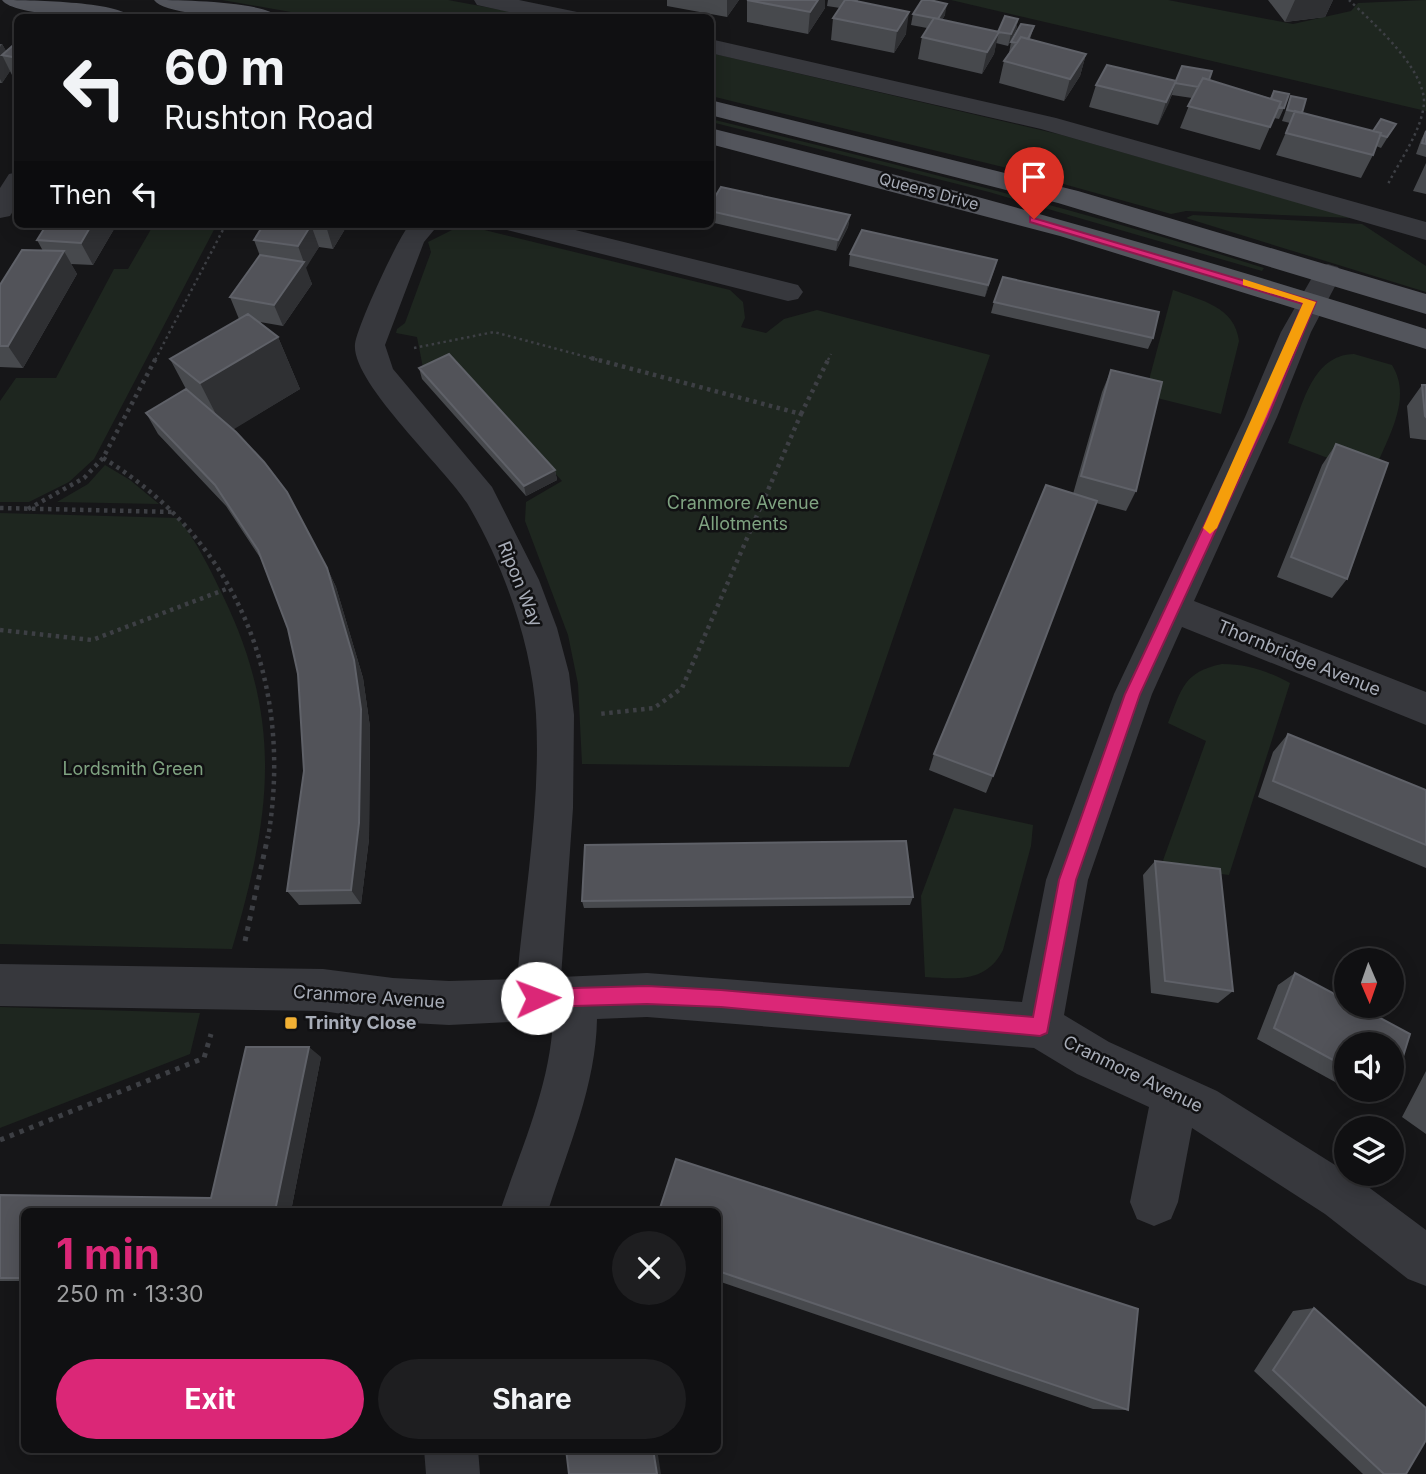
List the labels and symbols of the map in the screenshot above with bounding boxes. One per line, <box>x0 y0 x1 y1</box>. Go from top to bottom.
pin <box>1004 147 1064 219</box>
street label: Queens Drive <box>877 168 981 214</box>
park label: Cranmore Avenue Allotments <box>667 492 819 534</box>
street label: Ripon Way <box>494 538 547 630</box>
street label: Thornbridge Avenue <box>1215 615 1384 700</box>
park label: Lordsmith Green <box>62 758 204 779</box>
north arrow <box>1334 948 1404 1018</box>
position arrow <box>500 961 574 1035</box>
street label: Cranmore Avenue <box>292 981 446 1012</box>
place label: Trinity Close <box>305 1012 417 1033</box>
marker: Trinity Close <box>283 1015 299 1031</box>
street label: Cranmore Avenue <box>1060 1031 1206 1116</box>

